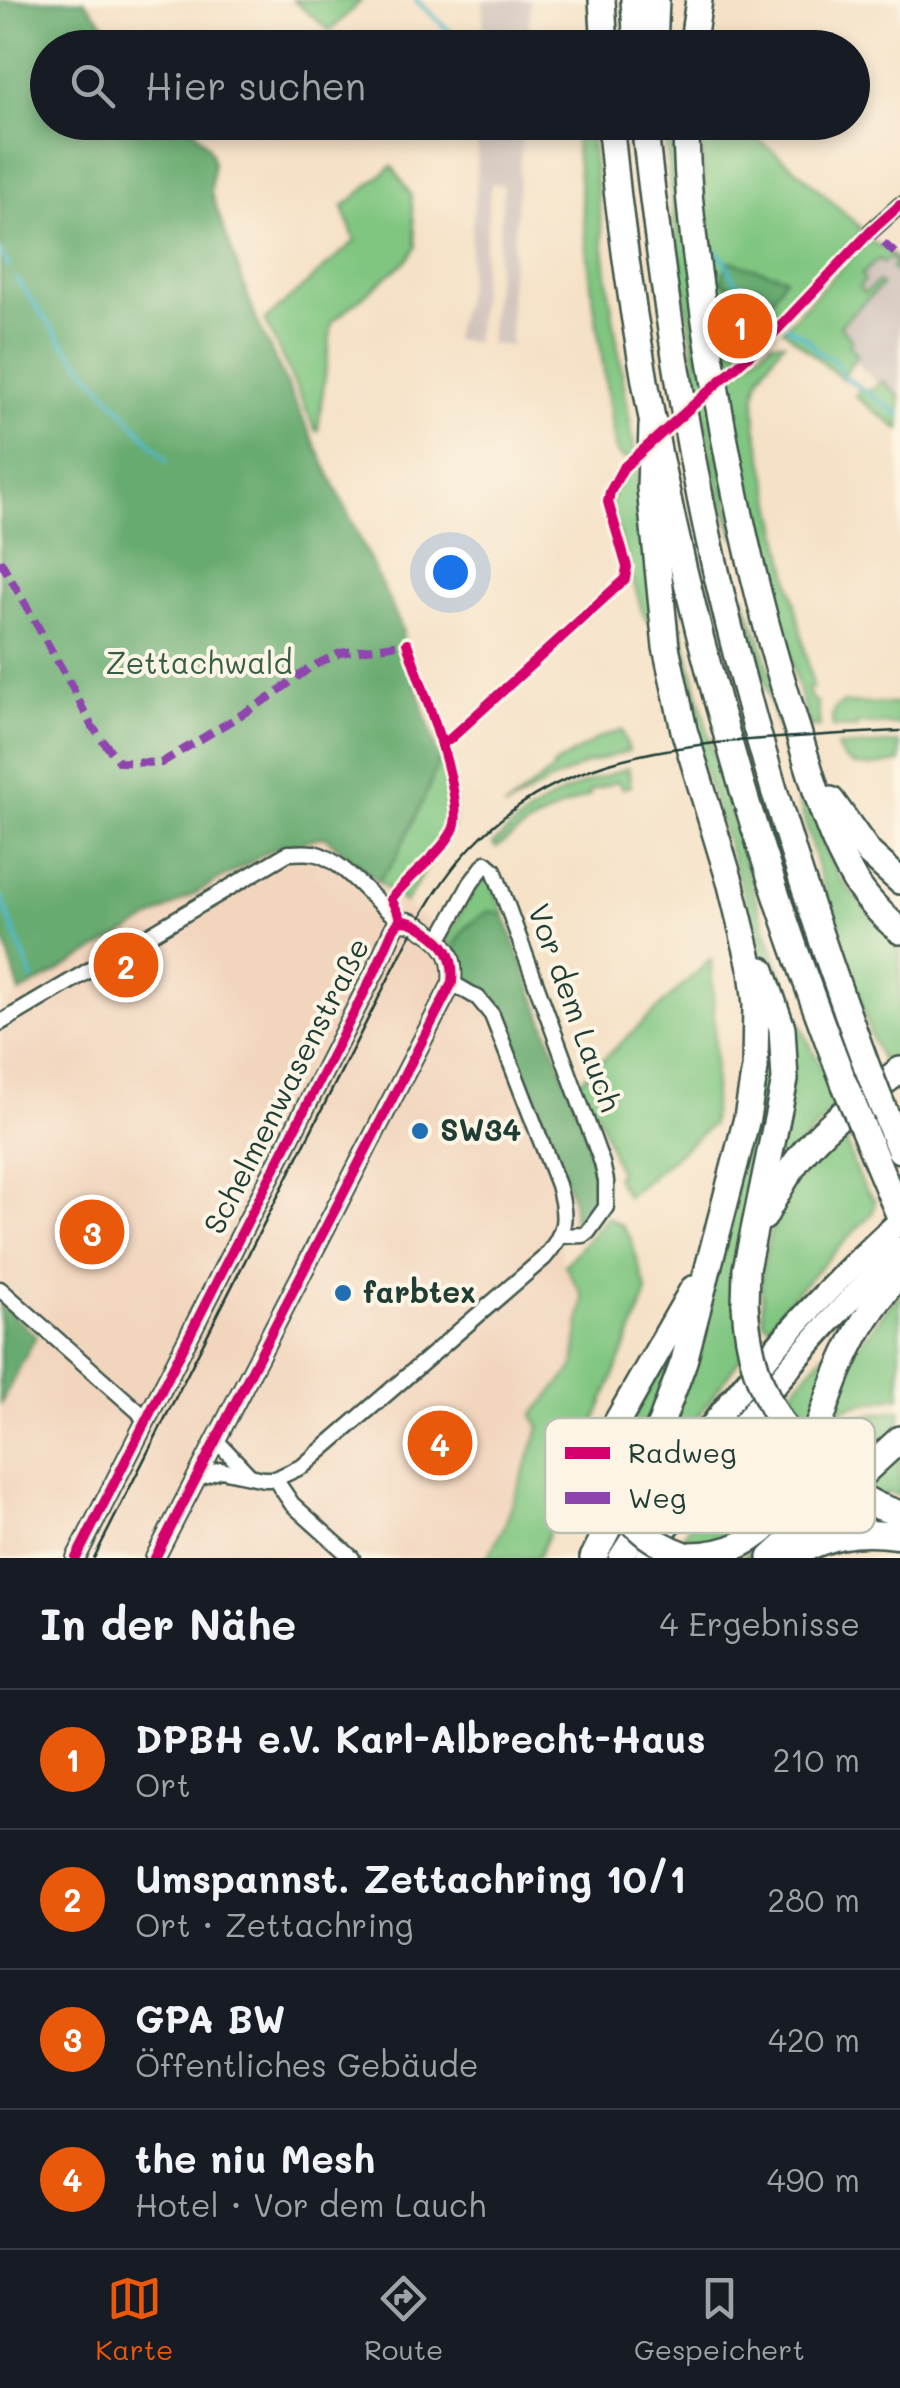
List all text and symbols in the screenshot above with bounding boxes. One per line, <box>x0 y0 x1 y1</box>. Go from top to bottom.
search box <box>30 30 870 140</box>
icon: search <box>65 58 120 113</box>
text: Hier suchen <box>145 60 366 110</box>
pin: 1 <box>708 288 772 364</box>
your location <box>425 547 476 598</box>
park label: Zettachwald <box>106 642 292 682</box>
street label: Vor dem Lauch <box>520 898 632 1117</box>
pin: 2 <box>94 928 158 1002</box>
street label: Schelmenwasenstraße <box>193 930 377 1240</box>
place label: SW34 <box>440 1109 521 1149</box>
marker: SW34 <box>409 1120 431 1142</box>
pin: 3 <box>59 1194 124 1270</box>
place label: farbtex <box>363 1271 476 1311</box>
marker: farbtex <box>332 1282 354 1304</box>
pin: 4 <box>408 1406 472 1480</box>
legend <box>545 1418 875 1533</box>
text: Radweg <box>628 1434 736 1470</box>
text: Weg <box>628 1479 686 1515</box>
text: In der Nähe <box>40 1596 296 1651</box>
text: 4 Ergebnisse <box>659 1602 860 1644</box>
text: DPBH e.V. Karl-Albrecht-Haus <box>135 1713 706 1763</box>
text: 1 <box>65 1738 80 1780</box>
text: 210 m <box>772 1738 860 1780</box>
text: Ort <box>135 1763 191 1805</box>
text: Umspannst. Zettachring 10/1 <box>135 1853 686 1903</box>
text: 2 <box>64 1878 81 1920</box>
text: 280 m <box>767 1878 860 1920</box>
text: Ort · Zettachring <box>135 1903 413 1945</box>
text: GPA BW <box>135 1993 285 2043</box>
text: 3 <box>63 2018 82 2060</box>
text: 420 m <box>768 2018 860 2060</box>
text: Öffentliches Gebäude <box>135 2043 479 2085</box>
text: the niu Mesh <box>135 2133 375 2183</box>
text: 4 <box>62 2158 83 2200</box>
text: 490 m <box>767 2158 860 2200</box>
text: Hotel · Vor dem Lauch <box>135 2183 486 2225</box>
tab: Karte <box>95 2271 173 2367</box>
tab: Route <box>364 2271 443 2367</box>
tab: Gespeichert <box>634 2271 805 2367</box>

